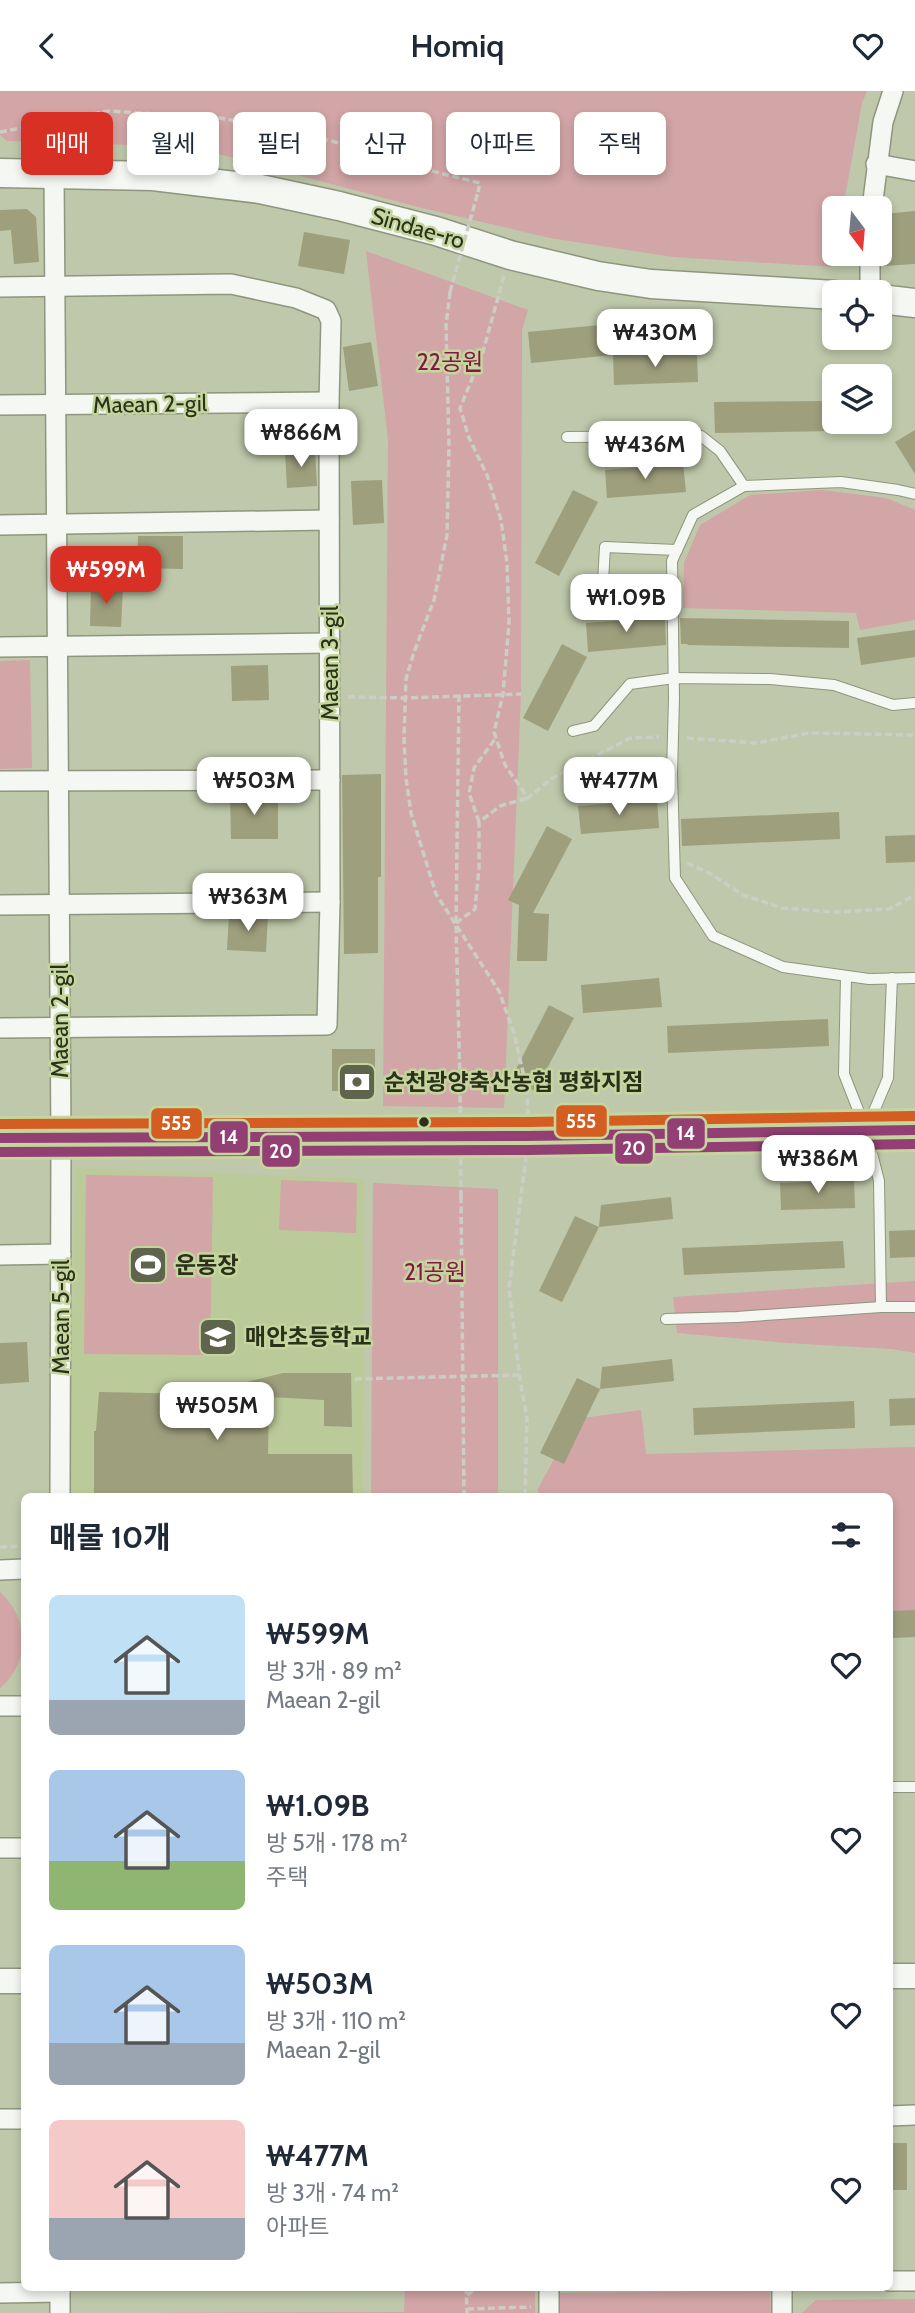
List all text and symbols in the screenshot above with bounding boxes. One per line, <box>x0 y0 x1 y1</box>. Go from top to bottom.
text: Homiq <box>410 26 505 65</box>
icon: back <box>28 27 66 65</box>
icon: heart <box>849 27 887 65</box>
chip: 매매 <box>21 112 113 175</box>
chip: 월세 <box>127 112 219 175</box>
chip: 필터 <box>233 112 326 175</box>
chip: 신규 <box>340 112 432 175</box>
chip: 아파트 <box>446 112 560 175</box>
chip: 주택 <box>574 112 666 175</box>
north arrow <box>822 196 892 266</box>
map controls <box>822 196 892 434</box>
street label: Sindae-ro <box>368 201 468 255</box>
button: locate <box>822 280 892 350</box>
pin: ₩430M <box>606 309 704 369</box>
text: ₩430M <box>613 318 697 346</box>
park label: 22공원 <box>417 348 483 376</box>
button: layers <box>822 364 892 434</box>
street label: Maean 2-gil <box>93 389 208 419</box>
pin: ₩866M <box>252 409 350 469</box>
text: ₩866M <box>260 418 342 446</box>
pin: ₩436M <box>596 421 694 481</box>
text: ₩436M <box>604 430 686 458</box>
pin: ₩599M <box>57 547 155 606</box>
text: ₩599M <box>66 555 146 583</box>
pin: ₩1.09B <box>569 575 683 634</box>
text: ₩1.09B <box>586 583 666 611</box>
street label: Maean 3-gil <box>316 605 344 720</box>
pin: ₩503M <box>205 757 303 817</box>
pin: ₩477M <box>570 757 668 817</box>
text: ₩503M <box>213 766 295 794</box>
text: ₩477M <box>580 766 658 794</box>
pin: ₩363M <box>199 873 297 933</box>
text: ₩363M <box>208 882 288 910</box>
street label: Maean 2-gil <box>46 963 74 1078</box>
bank icon: 순천광양축산농협 평화지점 <box>336 1061 378 1103</box>
place label: 순천광양축산농협 평화지점 <box>384 1068 643 1096</box>
line badge: 555 <box>555 1104 608 1138</box>
line badge: 555 <box>150 1107 203 1140</box>
text: 555 <box>566 1110 596 1133</box>
text: 555 <box>161 1112 191 1135</box>
unlabelled marker <box>417 1115 431 1129</box>
line badge: 14 <box>666 1117 706 1150</box>
line badge: 14 <box>209 1120 249 1154</box>
text: 14 <box>677 1122 695 1145</box>
text: 14 <box>220 1126 238 1149</box>
line badge: 20 <box>614 1132 654 1165</box>
line badge: 20 <box>261 1134 301 1168</box>
pin: ₩386M <box>769 1135 867 1195</box>
text: 20 <box>622 1137 646 1160</box>
text: 20 <box>269 1140 293 1163</box>
text: ₩386M <box>778 1144 858 1172</box>
sports icon: 운동장 <box>127 1244 169 1286</box>
place label: 운동장 <box>175 1251 238 1279</box>
park label: 21공원 <box>404 1258 466 1286</box>
street label: Maean 5-gil <box>47 1259 75 1374</box>
school or university icon: 매안초등학교 <box>197 1316 239 1358</box>
place label: 매안초등학교 <box>245 1323 372 1351</box>
pin: ₩505M <box>168 1383 266 1442</box>
text: ₩505M <box>176 1391 258 1419</box>
icon: filters <box>827 1516 865 1554</box>
text: 매물 10개 <box>49 1519 171 1556</box>
text: ₩599M <box>266 1615 370 1652</box>
icon: home <box>105 1623 189 1707</box>
icon: heart <box>827 1646 865 1684</box>
text: 방 3개 · 89 m² <box>266 1657 402 1685</box>
text: Maean 2-gil <box>266 1686 380 1714</box>
text: ₩1.09B <box>266 1787 369 1824</box>
icon: home <box>105 1798 189 1882</box>
icon: heart <box>827 1821 865 1859</box>
text: 방 5개 · 178 m² <box>266 1829 408 1857</box>
text: 주택 <box>266 1863 308 1891</box>
text: ₩503M <box>266 1965 373 2002</box>
icon: home <box>105 1973 189 2057</box>
icon: heart <box>827 1996 865 2034</box>
text: 방 3개 · 110 m² <box>266 2007 406 2035</box>
text: Maean 2-gil <box>266 2036 380 2064</box>
text: ₩477M <box>266 2137 369 2174</box>
icon: home <box>105 2148 189 2232</box>
icon: heart <box>827 2171 865 2209</box>
text: 방 3개 · 74 m² <box>266 2179 399 2207</box>
text: 아파트 <box>266 2213 329 2241</box>

